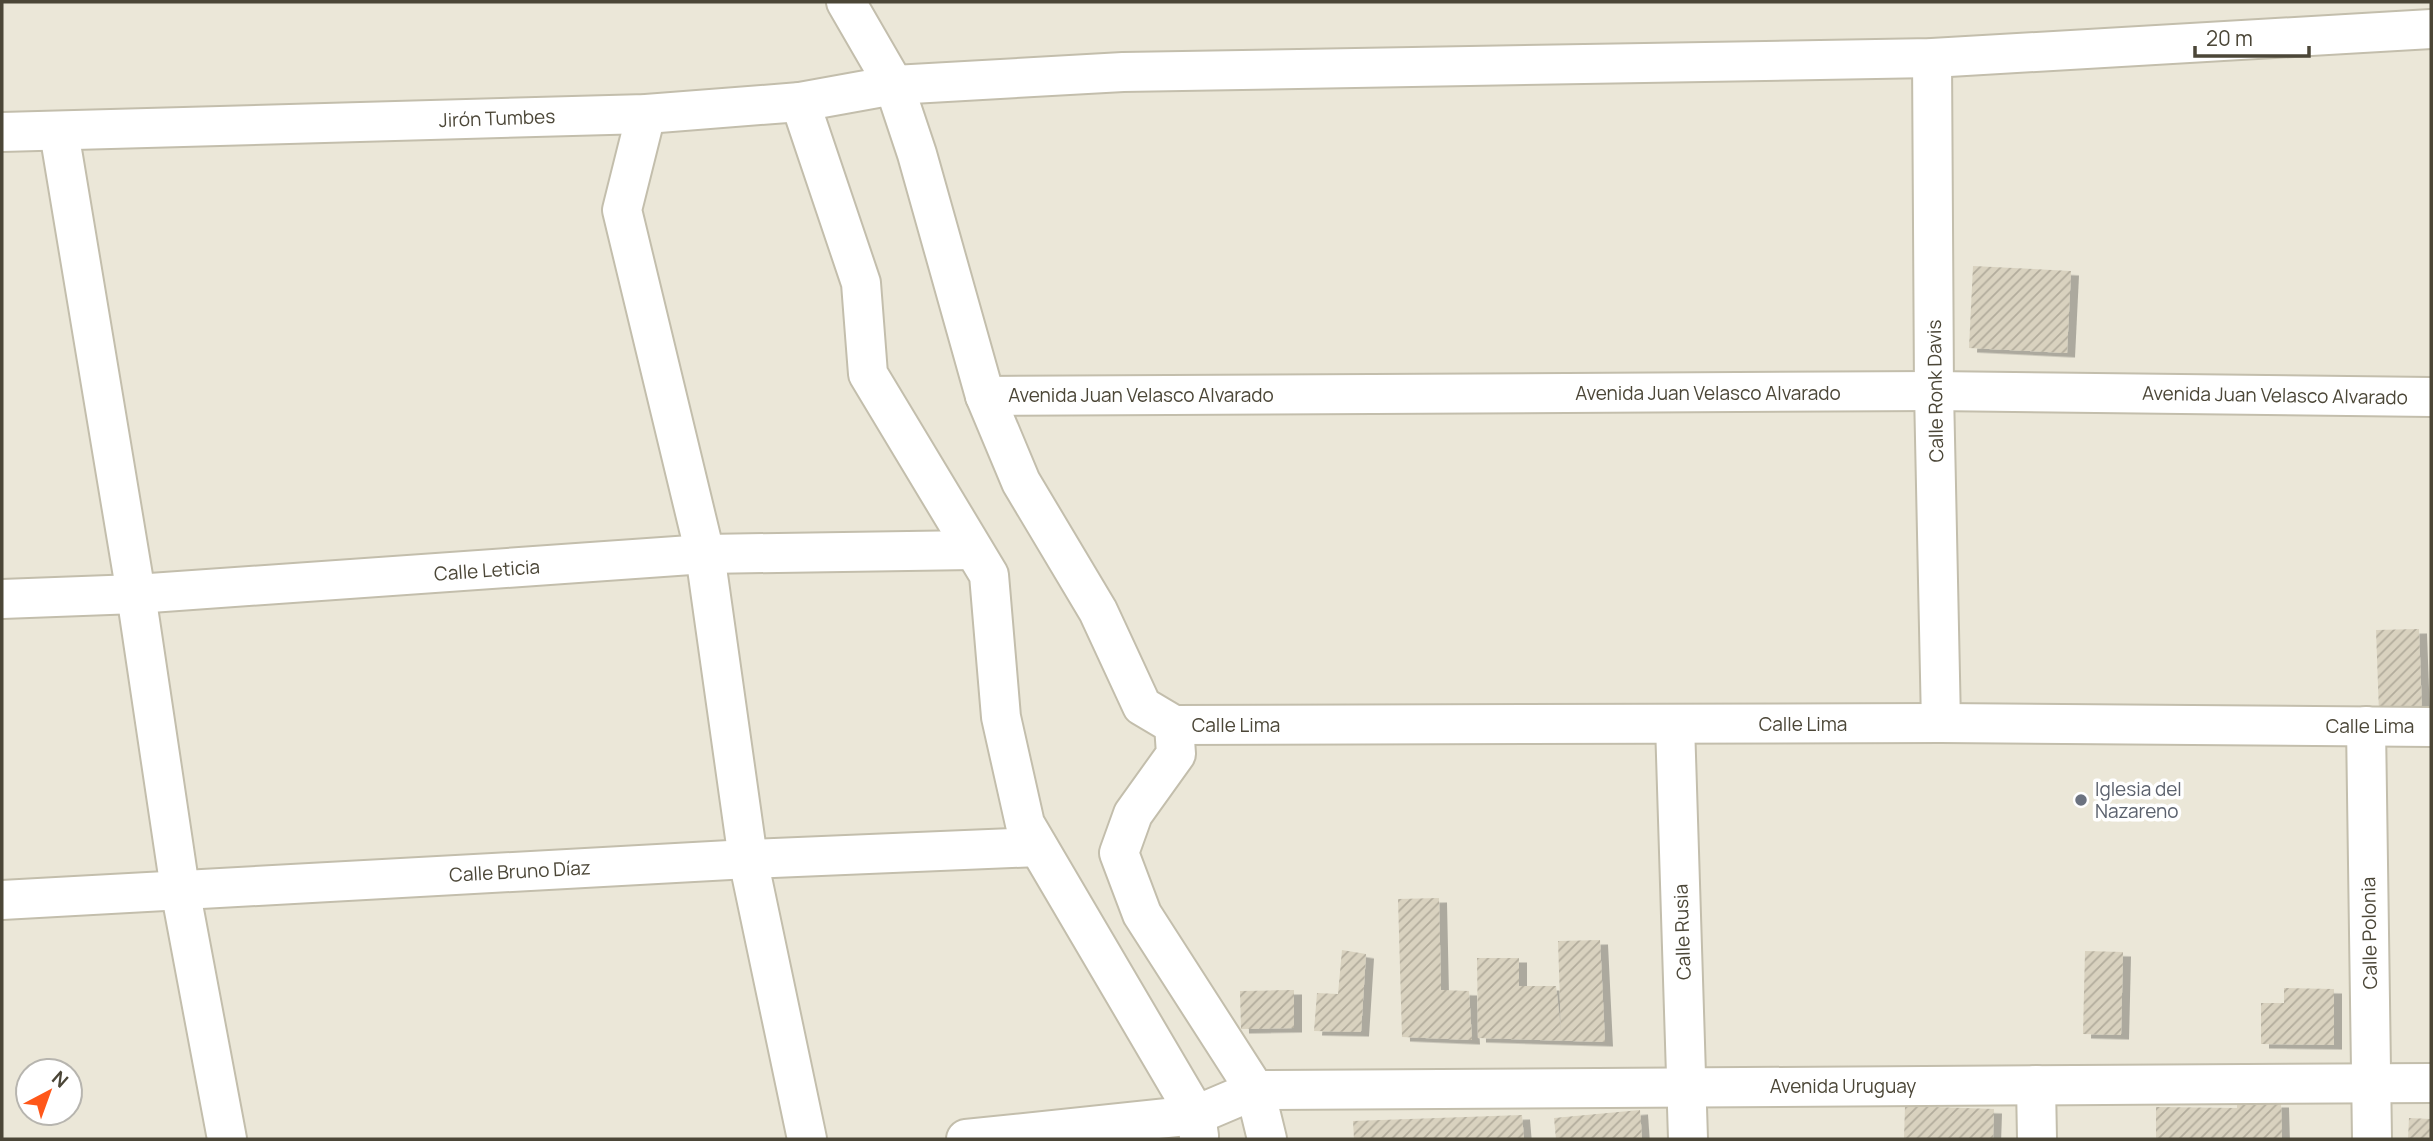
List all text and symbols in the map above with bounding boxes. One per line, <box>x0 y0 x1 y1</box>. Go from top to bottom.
scale bar <box>2195 14 2309 58</box>
text: 20 m <box>2206 24 2253 52</box>
street label: Jirón Tumbes <box>438 103 556 133</box>
street label: Calle Ronk Davis <box>1921 319 1949 463</box>
street label: Avenida Juan Velasco Alvarado <box>1575 380 1841 406</box>
street label: Avenida Juan Velasco Alvarado <box>2142 380 2408 410</box>
street label: Avenida Juan Velasco Alvarado <box>1008 382 1274 408</box>
street label: Calle Leticia <box>433 553 541 587</box>
street label: Calle Lima <box>1759 711 1847 737</box>
street label: Calle Lima <box>1192 712 1280 738</box>
street label: Calle Lima <box>2326 713 2414 739</box>
place label: Iglesia del Nazareno <box>2095 776 2182 824</box>
marker: Iglesia del Nazareno <box>2073 792 2089 808</box>
street label: Calle Bruno Díaz <box>449 854 591 888</box>
street label: Calle Polonia <box>2355 877 2383 989</box>
street label: Calle Rusia <box>1667 883 1697 981</box>
north arrow <box>14 1057 84 1127</box>
text: N <box>46 1065 74 1093</box>
street label: Avenida Uruguay <box>1770 1073 1916 1099</box>

